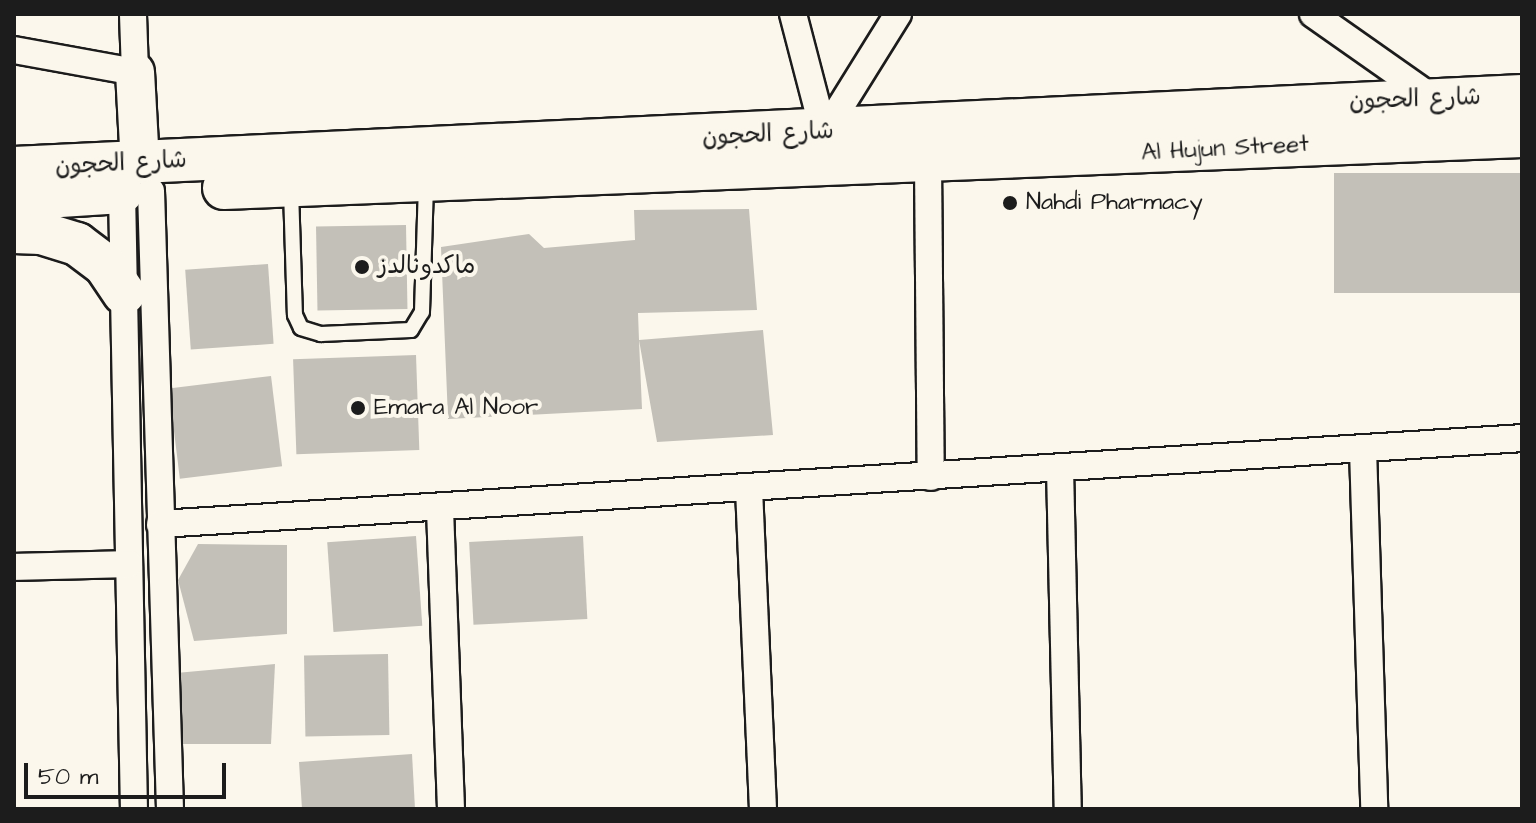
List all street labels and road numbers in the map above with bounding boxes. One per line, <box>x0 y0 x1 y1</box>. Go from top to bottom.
street label: شارع الحجون <box>1349 83 1481 117</box>
street label: شارع الحجون <box>701 117 835 153</box>
street label: Al Hujun Street <box>1141 130 1309 168</box>
street label: شارع الحجون <box>54 146 188 182</box>

